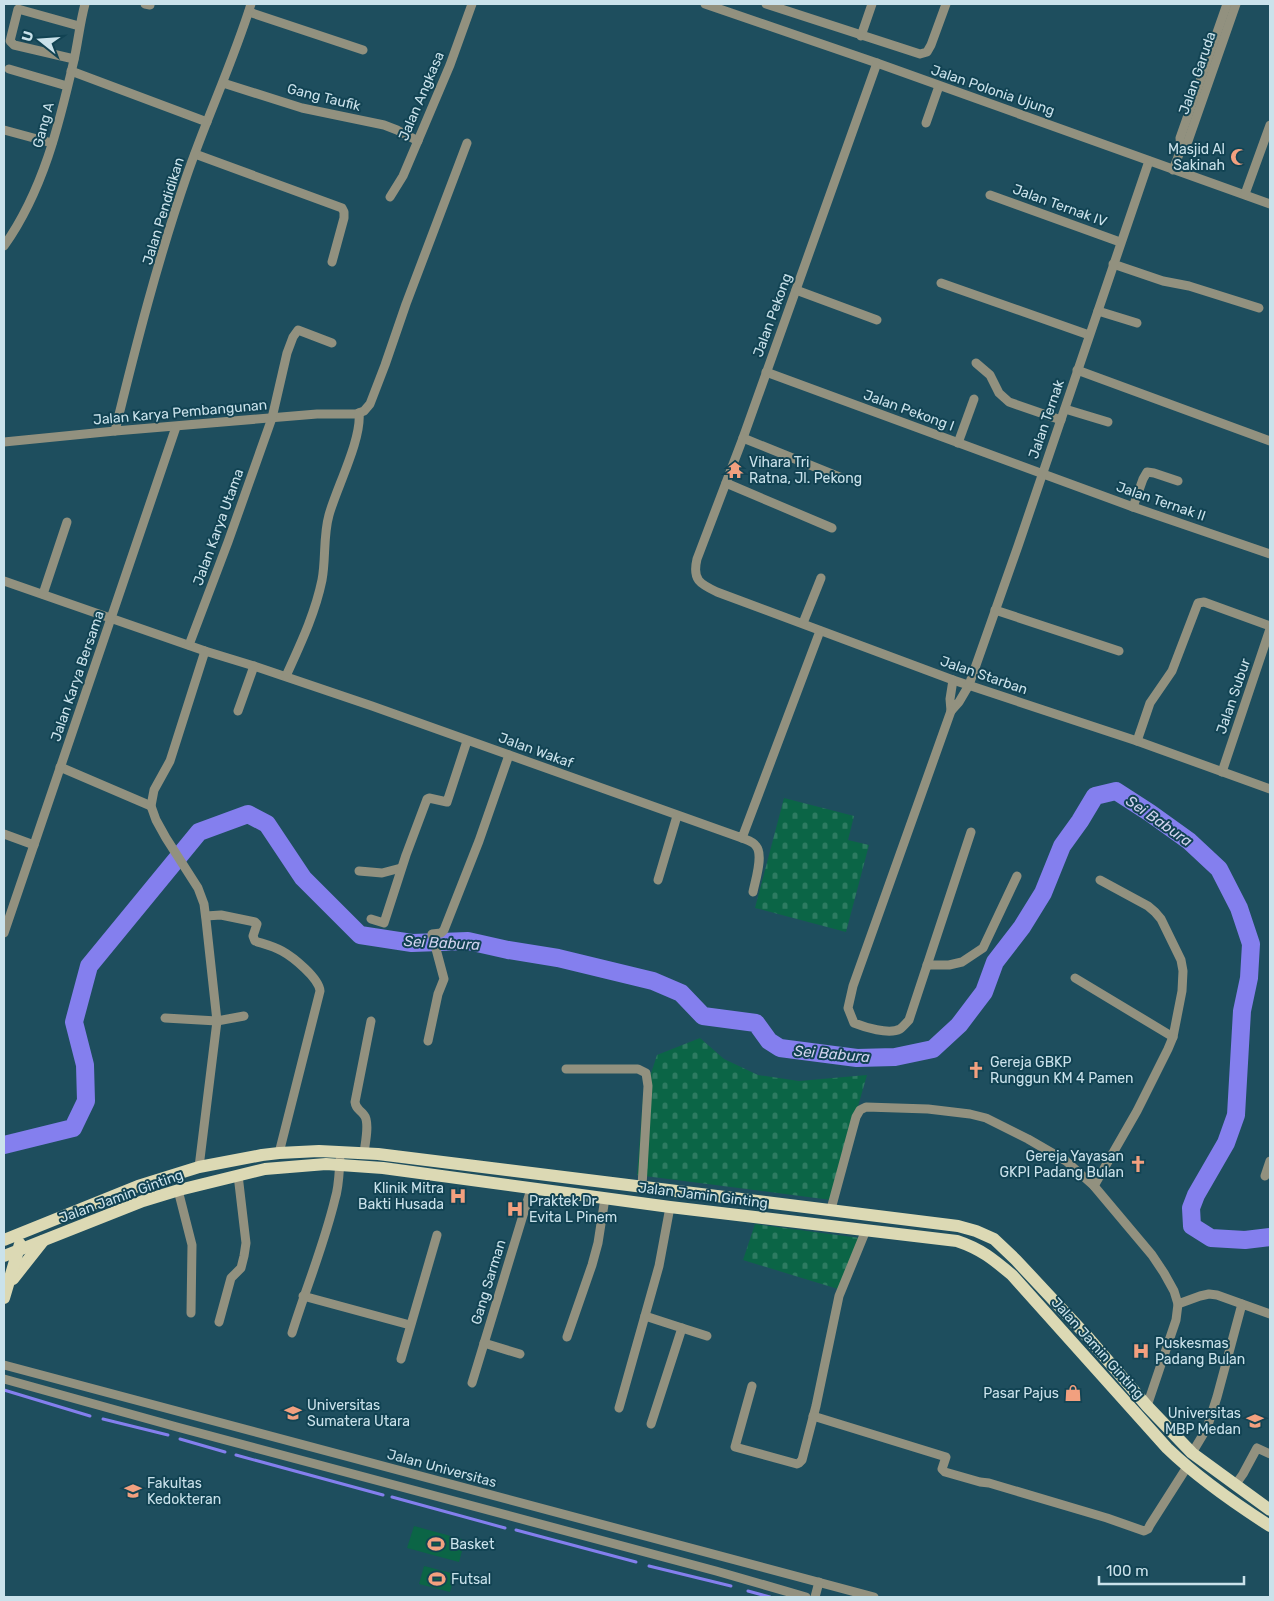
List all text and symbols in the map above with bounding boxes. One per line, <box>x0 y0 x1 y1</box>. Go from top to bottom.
north arrow <box>15 15 65 65</box>
text: U <box>18 29 38 44</box>
street label: Jalan Garuda <box>1175 29 1220 117</box>
street label: Jalan Angkasa <box>395 49 448 143</box>
street label: Jalan Polonia Ujung <box>929 61 1057 120</box>
street label: Gang Taufik <box>285 80 363 115</box>
street label: Gang A <box>29 100 58 150</box>
place label: Masjid Al Sakinah <box>1168 141 1225 174</box>
mosque icon: Masjid Al Sakinah <box>1229 147 1249 167</box>
street label: Jalan Pendidikan <box>139 155 188 267</box>
street label: Jalan Ternak IV <box>1010 181 1109 230</box>
street label: Jalan Pekong <box>749 271 796 359</box>
street label: Jalan Ternak <box>1025 377 1068 461</box>
street label: Jalan Pekong I <box>861 386 957 435</box>
street label: Jalan Karya Pembangunan <box>92 396 268 429</box>
place label: Vihara Tri Ratna, Jl. Pekong <box>749 454 862 487</box>
temple icon: Vihara Tri Ratna, Jl. Pekong <box>725 460 745 480</box>
street label: Jalan Karya Utama <box>189 467 247 588</box>
street label: Jalan Ternak II <box>1114 478 1208 525</box>
street label: Jalan Karya Bersama <box>47 609 108 744</box>
street label: Jalan Starban <box>938 653 1030 698</box>
street label: Jalan Subur <box>1213 656 1255 736</box>
street label: Jalan Wakaf <box>496 729 576 772</box>
water label: Sei Babura <box>1123 792 1196 850</box>
water label: Sei Babura <box>403 932 481 954</box>
water label: Sei Babura <box>793 1042 871 1066</box>
place label: Gereja GBKP Runggun KM 4 Pamen <box>990 1054 1134 1087</box>
church icon: Gereja GBKP Runggun KM 4 Pamen <box>966 1060 986 1080</box>
place label: Gereja Yayasan GKPI Padang Bulan <box>1000 1148 1124 1181</box>
church icon: Gereja Yayasan GKPI Padang Bulan <box>1128 1154 1148 1174</box>
street label: Jalan Jamin Ginting <box>57 1166 186 1227</box>
street label: Jalan Jamin Ginting <box>637 1179 769 1212</box>
place label: Klinik Mitra Bakti Husada <box>358 1180 444 1213</box>
hospital icon: Klinik Mitra Bakti Husada <box>448 1186 468 1206</box>
place label: Praktek Dr Evita L Pinem <box>529 1193 617 1226</box>
hospital icon: Praktek Dr Evita L Pinem <box>505 1199 525 1219</box>
street label: Gang Sarman <box>467 1238 509 1327</box>
street label: Jalan Jamin Ginting <box>1048 1294 1148 1403</box>
place label: Puskesmas Padang Bulan <box>1155 1335 1245 1368</box>
hospital icon: Puskesmas Padang Bulan <box>1131 1341 1151 1361</box>
shop icon: Pasar Pajus <box>1063 1383 1083 1403</box>
place label: Pasar Pajus <box>983 1385 1059 1402</box>
place label: Universitas Sumatera Utara <box>307 1397 410 1430</box>
school or university icon: Universitas Sumatera Utara <box>283 1403 303 1423</box>
place label: Universitas MBP Medan <box>1165 1405 1241 1438</box>
school or university icon: Universitas MBP Medan <box>1245 1411 1265 1431</box>
street label: Jalan Universitas <box>385 1446 499 1491</box>
place label: Fakultas Kedokteran <box>147 1475 221 1508</box>
school or university icon: Fakultas Kedokteran <box>123 1481 143 1501</box>
sports icon: Basket <box>426 1534 446 1554</box>
place label: Basket <box>450 1536 495 1553</box>
scale bar <box>1099 1554 1244 1586</box>
text: 100 m <box>1106 1562 1148 1580</box>
sports icon: Futsal <box>427 1569 447 1589</box>
place label: Futsal <box>451 1571 491 1588</box>

